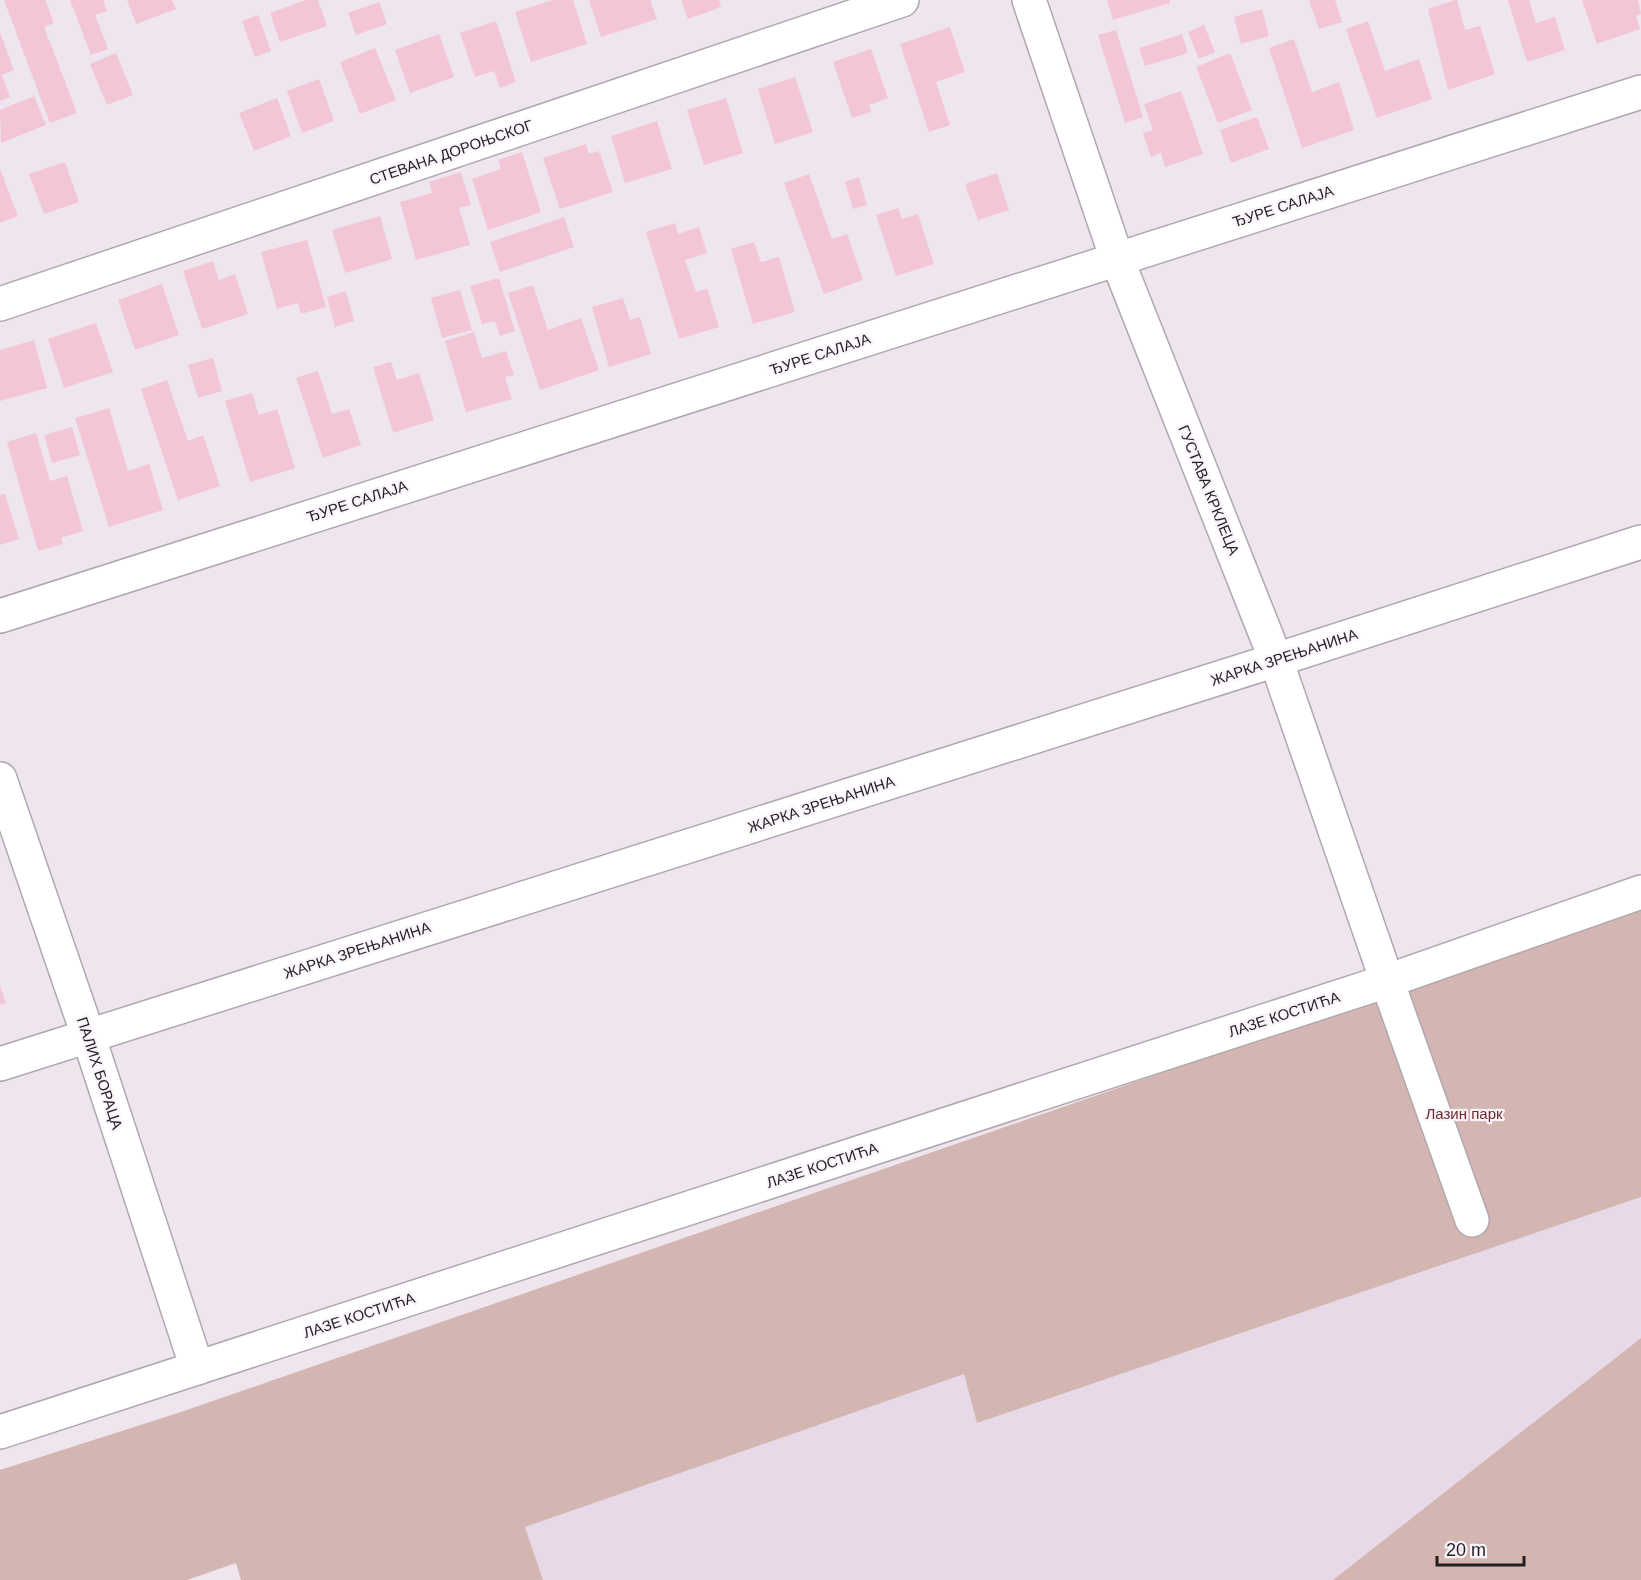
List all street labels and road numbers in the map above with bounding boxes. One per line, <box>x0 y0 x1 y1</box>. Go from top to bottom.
street label: СТЕВАНА ДОРОЊСКОГ <box>367 116 535 188</box>
street label: ЂУРЕ САЛАЈА <box>1231 182 1335 230</box>
street label: ЂУРЕ САЛАЈА <box>768 330 872 378</box>
street label: ГУСТАВА КРКЛЕЦА <box>1175 422 1243 558</box>
street label: ЂУРЕ САЛАЈА <box>305 477 409 525</box>
street label: ЖАРКА ЗРЕЊАНИНА <box>1208 625 1360 689</box>
street label: ЖАРКА ЗРЕЊАНИНА <box>745 772 897 836</box>
street label: ЖАРКА ЗРЕЊАНИНА <box>281 918 433 982</box>
street label: ЛАЗЕ КОСТИЋА <box>1226 988 1342 1040</box>
street label: ПАЛИХ БОРАЦА <box>74 1015 126 1131</box>
street label: ЛАЗЕ КОСТИЋА <box>764 1139 880 1191</box>
street label: ЛАЗЕ КОСТИЋА <box>301 1289 417 1341</box>

